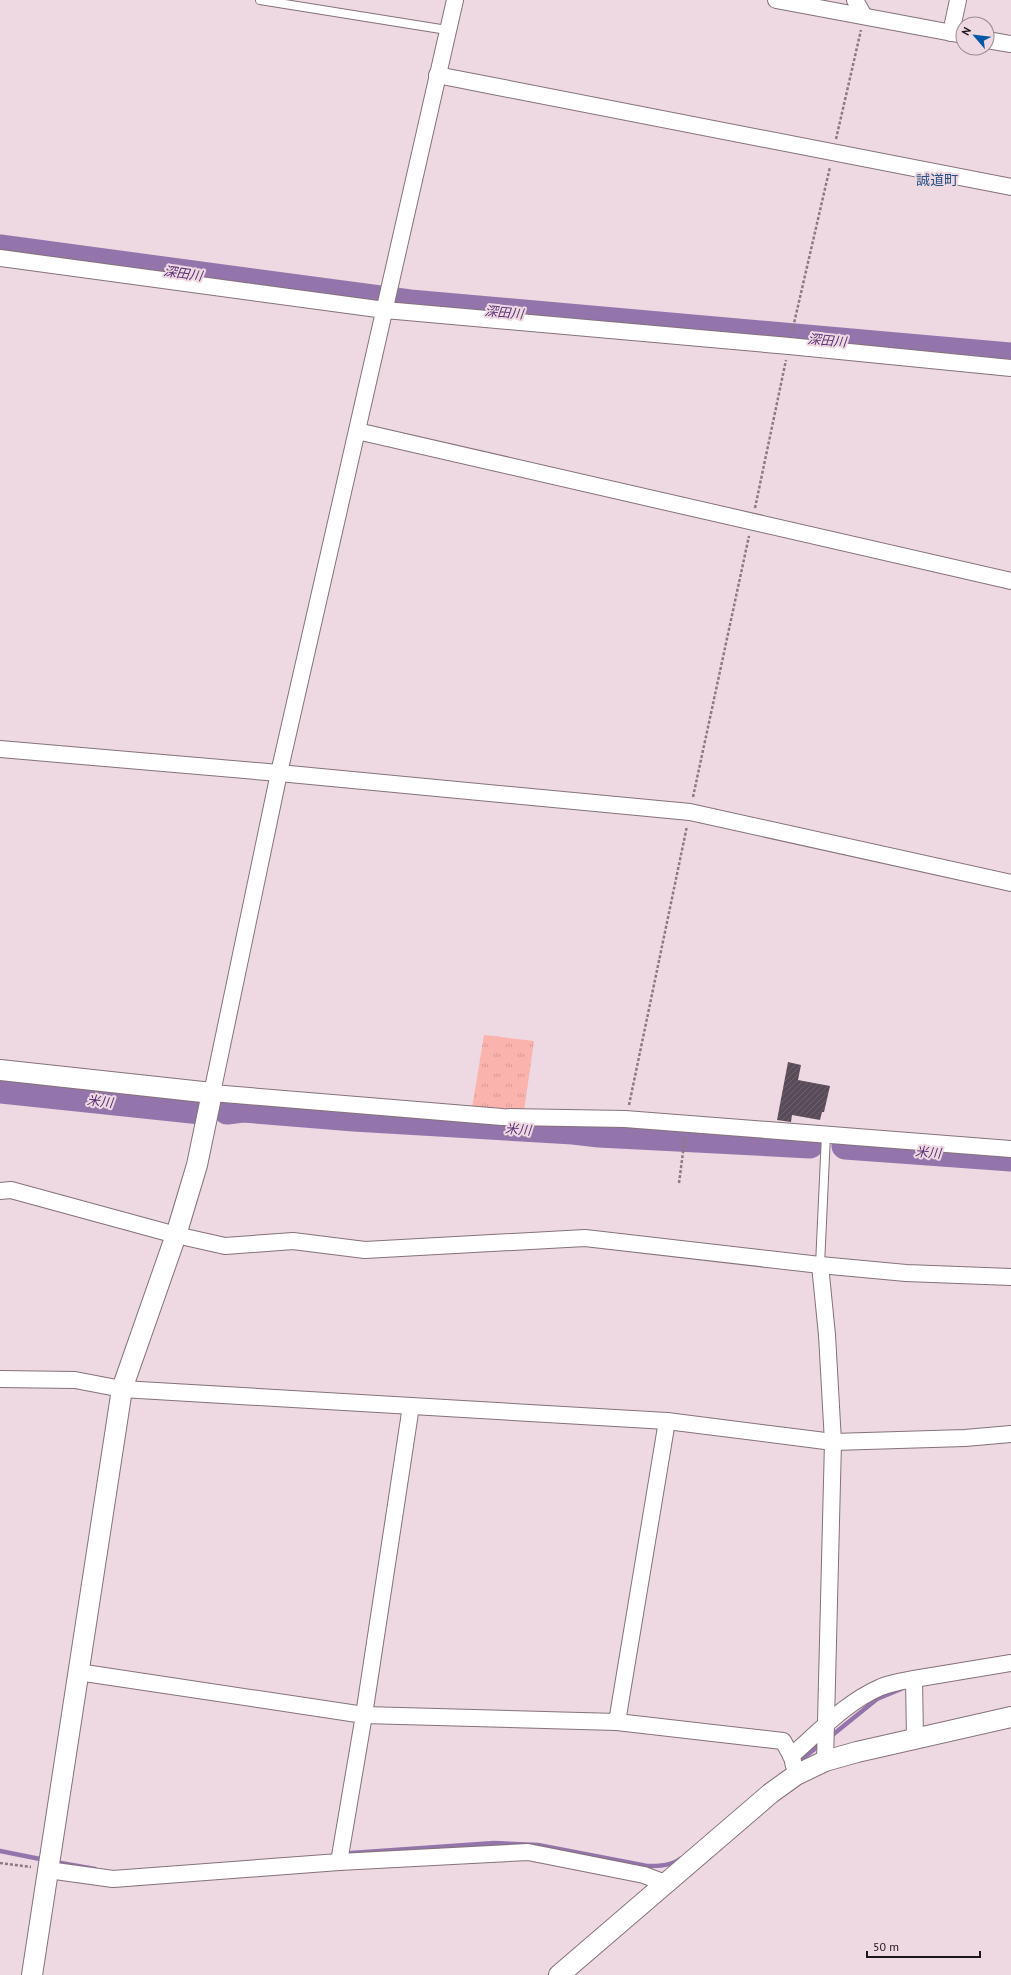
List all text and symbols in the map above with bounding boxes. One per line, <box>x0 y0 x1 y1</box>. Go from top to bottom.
north arrow <box>955 16 995 56</box>
text: N <box>958 25 974 38</box>
district label: 誠道町 <box>916 171 958 189</box>
water label: 深田川 <box>162 262 205 285</box>
water label: 深田川 <box>484 302 526 323</box>
water label: 深田川 <box>807 330 849 351</box>
water label: 米川 <box>86 1092 116 1112</box>
water label: 米川 <box>504 1120 534 1139</box>
water label: 米川 <box>914 1143 944 1162</box>
scale bar <box>867 1933 980 1959</box>
text: 50 m <box>873 1939 899 1954</box>

